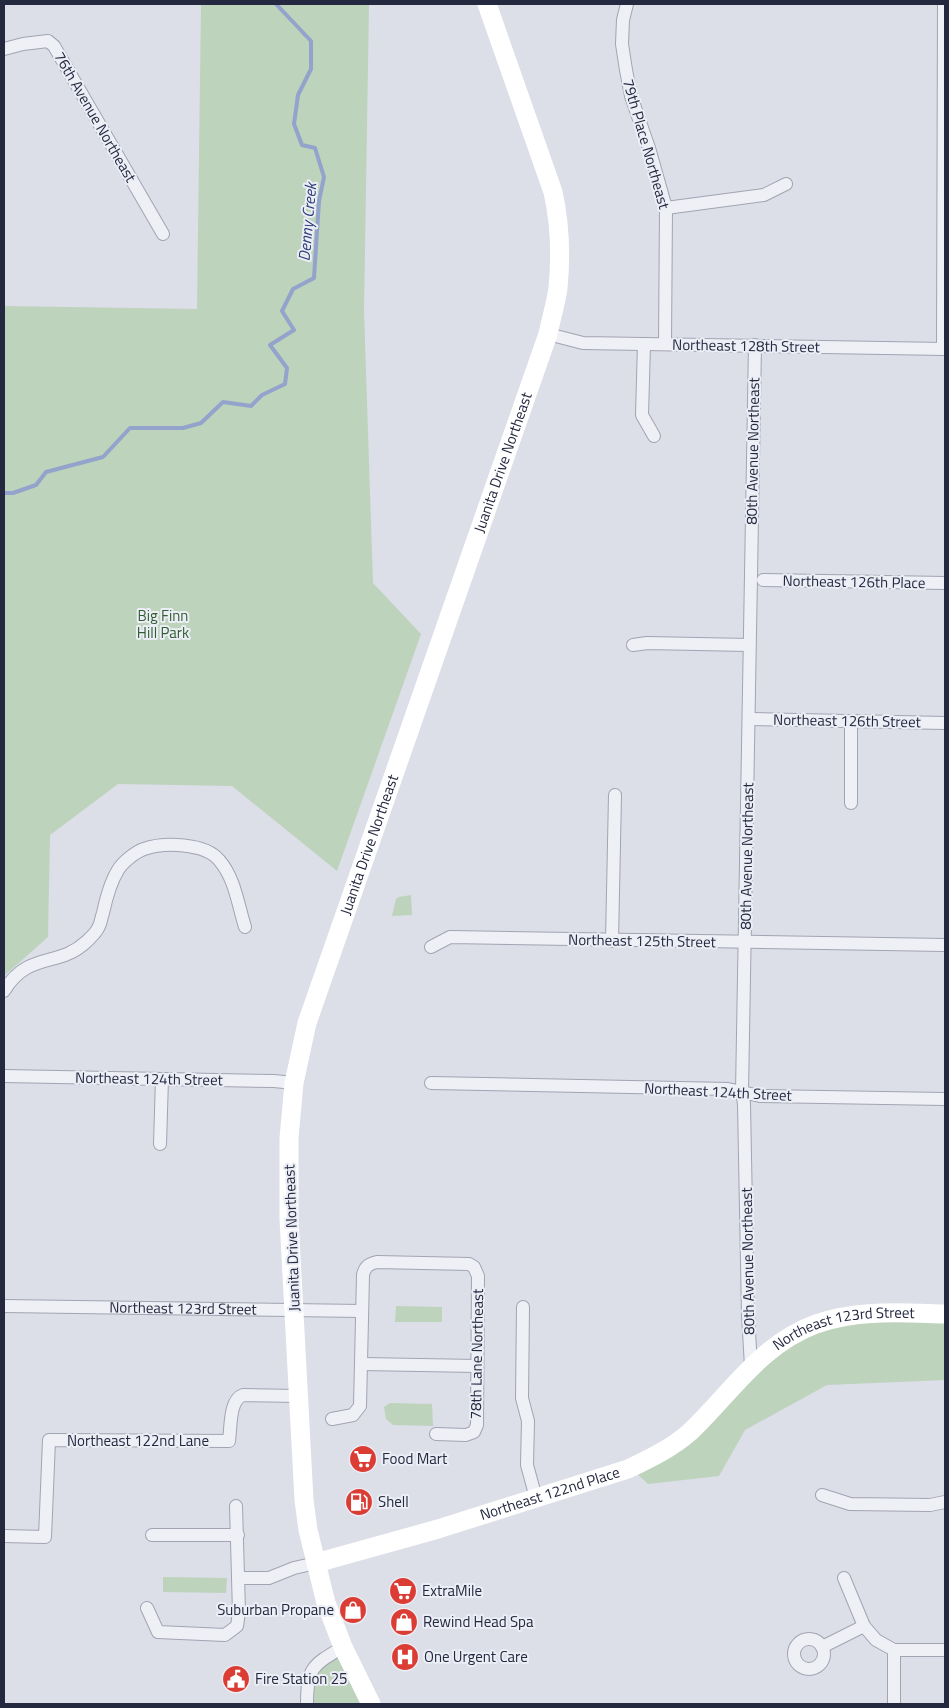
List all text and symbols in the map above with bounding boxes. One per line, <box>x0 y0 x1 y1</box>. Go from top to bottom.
street label: 76th Avenue Northeast <box>49 47 143 187</box>
street label: 79th Place Northeast <box>617 76 676 212</box>
water label: Denny Creek <box>292 180 323 262</box>
street label: Northeast 128th Street <box>672 333 821 358</box>
street label: 80th Avenue Northeast <box>740 376 765 525</box>
street label: Juanita Drive Northeast <box>467 388 538 536</box>
street label: Northeast 126th Place <box>782 569 926 594</box>
park label: Big Finn Hill Park <box>137 604 189 644</box>
street label: Northeast 126th Street <box>773 708 922 733</box>
street label: Juanita Drive Northeast <box>334 771 404 918</box>
street label: 80th Avenue Northeast <box>734 781 759 930</box>
street label: Northeast 125th Street <box>568 928 717 953</box>
street label: Northeast 124th Street <box>75 1066 224 1091</box>
street label: Northeast 124th Street <box>644 1076 793 1107</box>
street label: Juanita Drive Northeast <box>277 1163 306 1312</box>
street label: 80th Avenue Northeast <box>735 1186 760 1335</box>
street label: 78th Lane Northeast <box>464 1288 489 1420</box>
street label: Northeast 123rd Street <box>109 1295 258 1321</box>
street label: Northeast 123rd Street <box>768 1301 916 1356</box>
street label: Northeast 122nd Lane <box>67 1429 209 1452</box>
supermarket icon: Food Mart <box>348 1444 378 1474</box>
place label: Food Mart <box>382 1447 448 1470</box>
street label: Northeast 122nd Place <box>477 1460 623 1526</box>
fuel station icon: Shell <box>344 1487 374 1517</box>
place label: Shell <box>378 1490 409 1513</box>
supermarket icon: ExtraMile <box>388 1576 418 1606</box>
place label: ExtraMile <box>422 1579 482 1602</box>
shop icon: Suburban Propane <box>338 1595 368 1625</box>
place label: Suburban Propane <box>217 1598 334 1621</box>
shop icon: Rewind Head Spa <box>389 1607 419 1637</box>
place label: Rewind Head Spa <box>423 1610 534 1633</box>
hospital icon: One Urgent Care <box>390 1642 420 1672</box>
place label: One Urgent Care <box>424 1645 528 1668</box>
public building icon: Fire Station 25 <box>221 1664 251 1694</box>
place label: Fire Station 25 <box>255 1667 348 1690</box>

